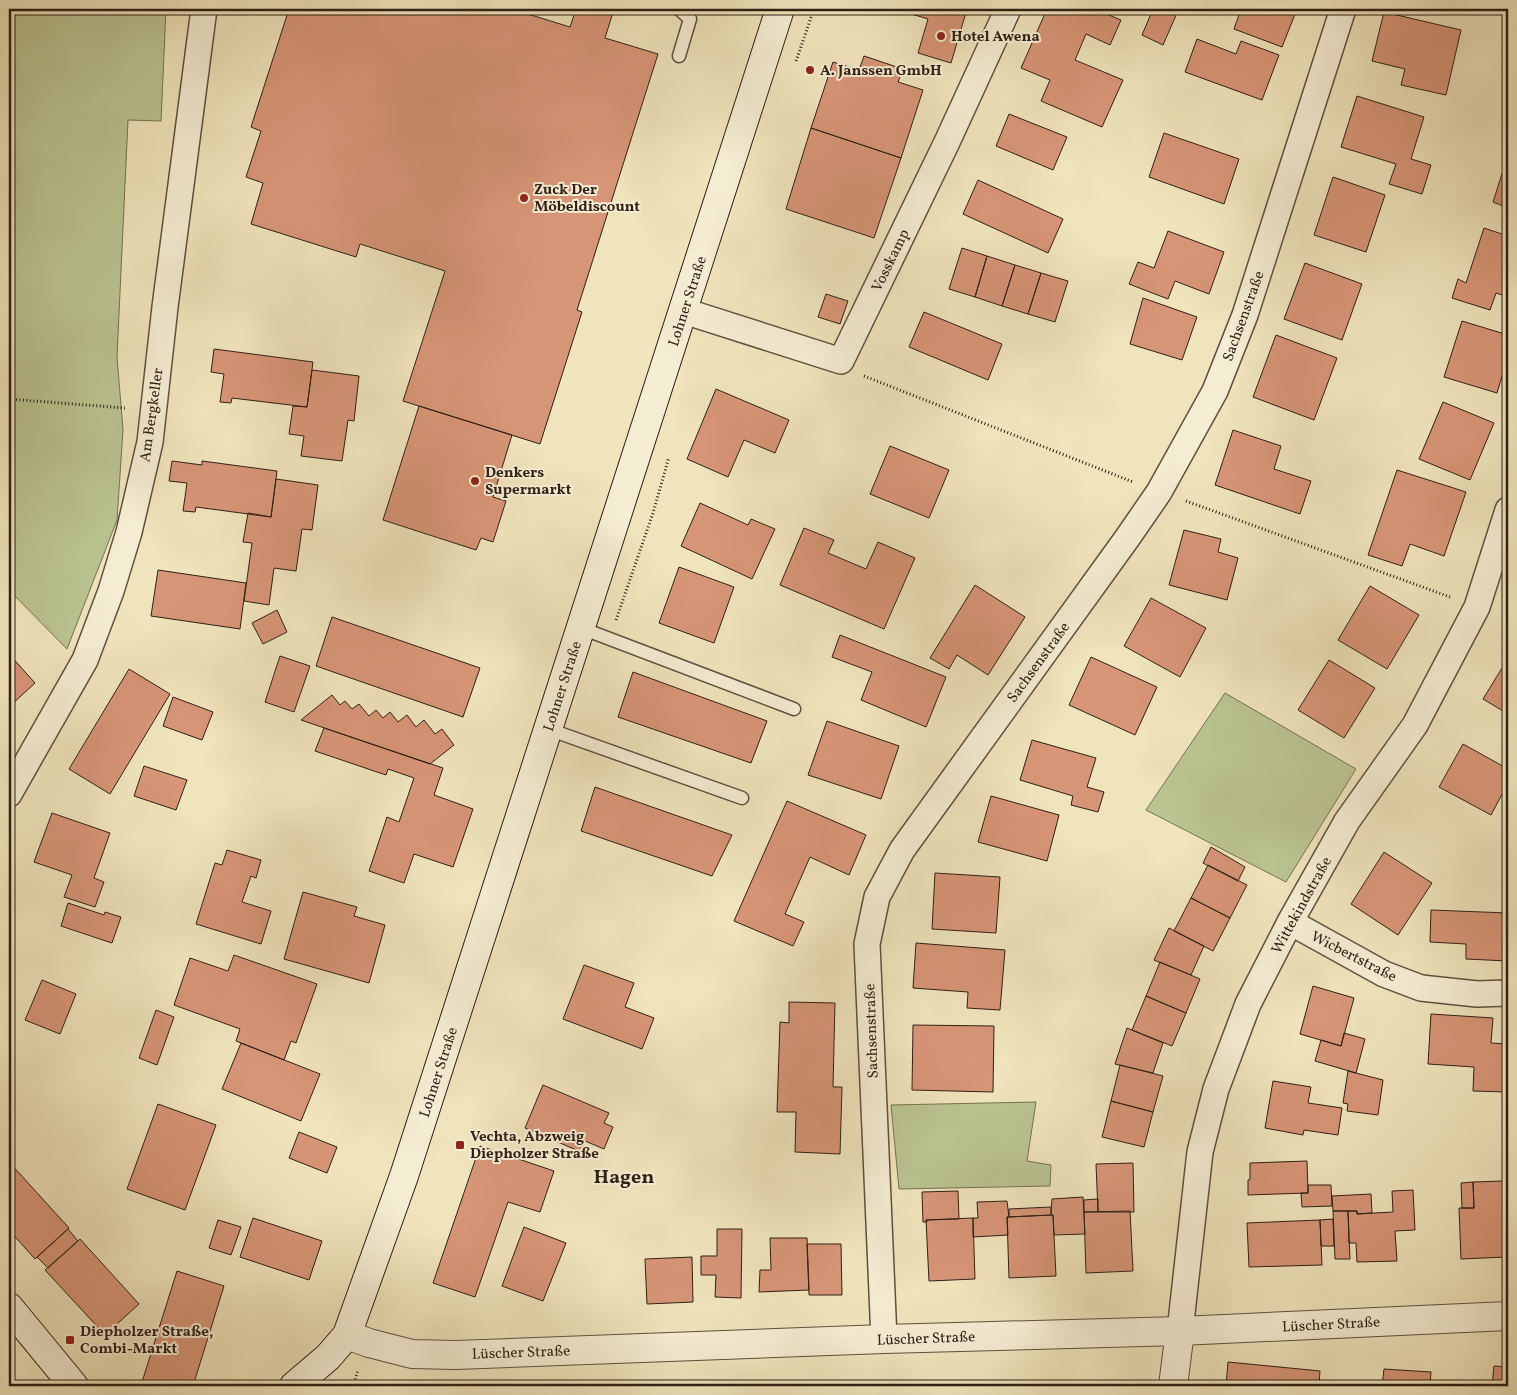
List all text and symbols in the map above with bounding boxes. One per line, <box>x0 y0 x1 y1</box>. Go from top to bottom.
place label: Hotel Awena <box>951 27 1040 48</box>
marker: Hotel Awena <box>935 30 947 42</box>
place label: A. Janssen GmbH <box>820 61 942 82</box>
marker: A. Janssen GmbH <box>804 64 816 76</box>
place label: Zuck Der Möbeldiscount <box>534 180 640 218</box>
marker: Zuck Der Möbeldiscount <box>518 192 530 204</box>
street label: Vosskamp <box>867 226 916 295</box>
street label: Lohner Straße <box>664 254 713 349</box>
street label: Sachsenstraße <box>1218 268 1271 365</box>
street label: Am Bergkeller <box>135 367 169 464</box>
place label: Denkers Supermarkt <box>485 463 572 501</box>
marker: Denkers Supermarkt <box>469 475 481 487</box>
street label: Sachsenstraße <box>1003 618 1076 707</box>
street label: Lohner Straße <box>539 639 588 734</box>
street label: Wittekindstraße <box>1267 853 1338 958</box>
street label: Wicbertstraße <box>1307 927 1400 988</box>
street label: Sachsenstraße <box>860 983 885 1079</box>
street label: Lohner Straße <box>415 1025 464 1120</box>
place label: Vechta, Abzweig Diepholzer Straße <box>470 1127 599 1165</box>
marker: Vechta, Abzweig Diepholzer Straße <box>454 1139 466 1151</box>
district label: Hagen <box>594 1164 654 1192</box>
street label: Lüscher Straße <box>1281 1312 1381 1339</box>
place label: Diepholzer Straße, Combi-Markt <box>80 1322 213 1360</box>
street label: Lüscher Straße <box>877 1327 976 1352</box>
marker: Diepholzer Straße, Combi-Markt <box>64 1334 76 1346</box>
street label: Lüscher Straße <box>472 1341 571 1366</box>

